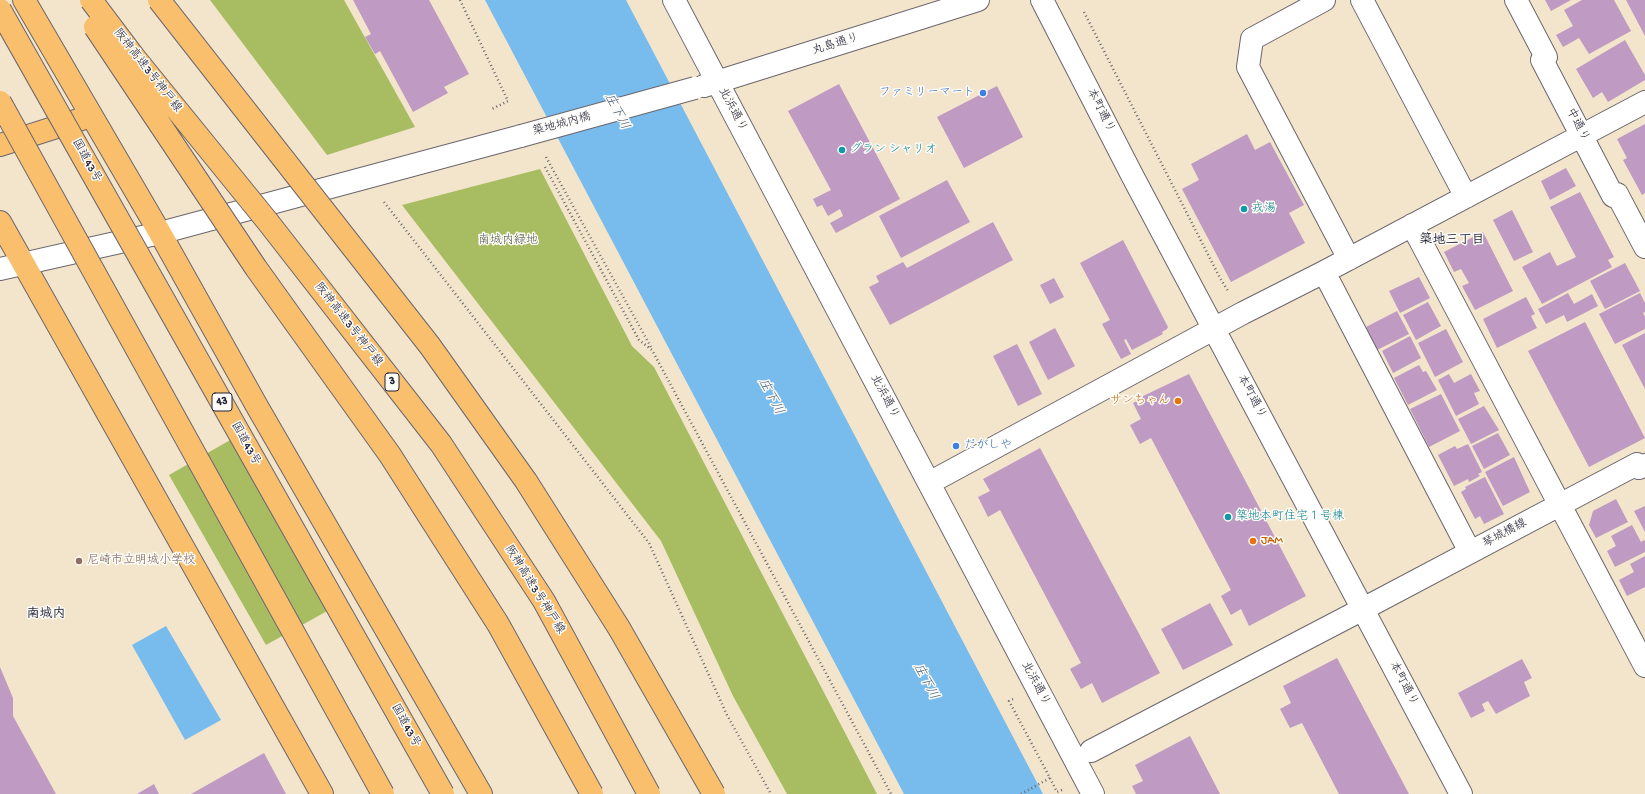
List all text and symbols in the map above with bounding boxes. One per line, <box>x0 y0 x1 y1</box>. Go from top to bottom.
street label: 阪神高速3号神戸線 <box>110 26 184 116</box>
street label: 丸島通り <box>811 31 861 59</box>
street label: 北浜通り <box>714 85 750 135</box>
place label: ファミリーマート <box>879 86 975 100</box>
street label: 本町通り <box>1083 86 1117 136</box>
marker: ファミリーマート <box>978 88 988 98</box>
water label: 庄下川 <box>600 91 632 133</box>
street label: 中通り <box>1562 106 1592 144</box>
street label: 築地城内橋 <box>531 110 593 140</box>
street label: 国道43号 <box>68 137 104 185</box>
place label: グラン シャリオ <box>850 143 937 157</box>
marker: グラン シャリオ <box>837 145 847 155</box>
place label: 戎湯 <box>1252 202 1276 216</box>
marker: 戎湯 <box>1239 204 1249 214</box>
district label: 築地三丁目 <box>1420 233 1484 249</box>
park label: 南城内緑地 <box>478 234 538 248</box>
street label: 阪神高速3号神戸線 <box>311 280 385 370</box>
street label: 北浜通り <box>866 372 902 422</box>
street label: 本町通り <box>1233 372 1269 422</box>
road number: 3 <box>385 373 399 391</box>
water label: 庄下川 <box>754 376 786 418</box>
road number: 43 <box>212 393 232 411</box>
place label: サンちゃん <box>1110 394 1170 408</box>
marker: サンちゃん <box>1173 396 1183 406</box>
street label: 国道43号 <box>227 420 263 468</box>
place label: だがしや <box>964 439 1012 453</box>
marker: だがしや <box>951 441 961 451</box>
place label: 築地本町住宅１号棟 <box>1236 510 1344 524</box>
marker: 築地本町住宅１号棟 <box>1223 512 1233 522</box>
street label: 琴城橋線 <box>1480 516 1530 552</box>
place label: JAM <box>1261 534 1283 548</box>
marker: JAM <box>1248 536 1258 546</box>
street label: 阪神高速3号神戸線 <box>501 543 567 637</box>
place label: 尼崎市立明城小学校 <box>87 554 195 568</box>
marker: 尼崎市立明城小学校 <box>74 556 84 566</box>
district label: 南城内 <box>27 607 65 623</box>
street label: 北浜通り <box>1017 659 1053 709</box>
street label: 本町通り <box>1385 659 1421 709</box>
water label: 庄下川 <box>909 661 941 703</box>
street label: 国道43号 <box>387 702 423 750</box>

